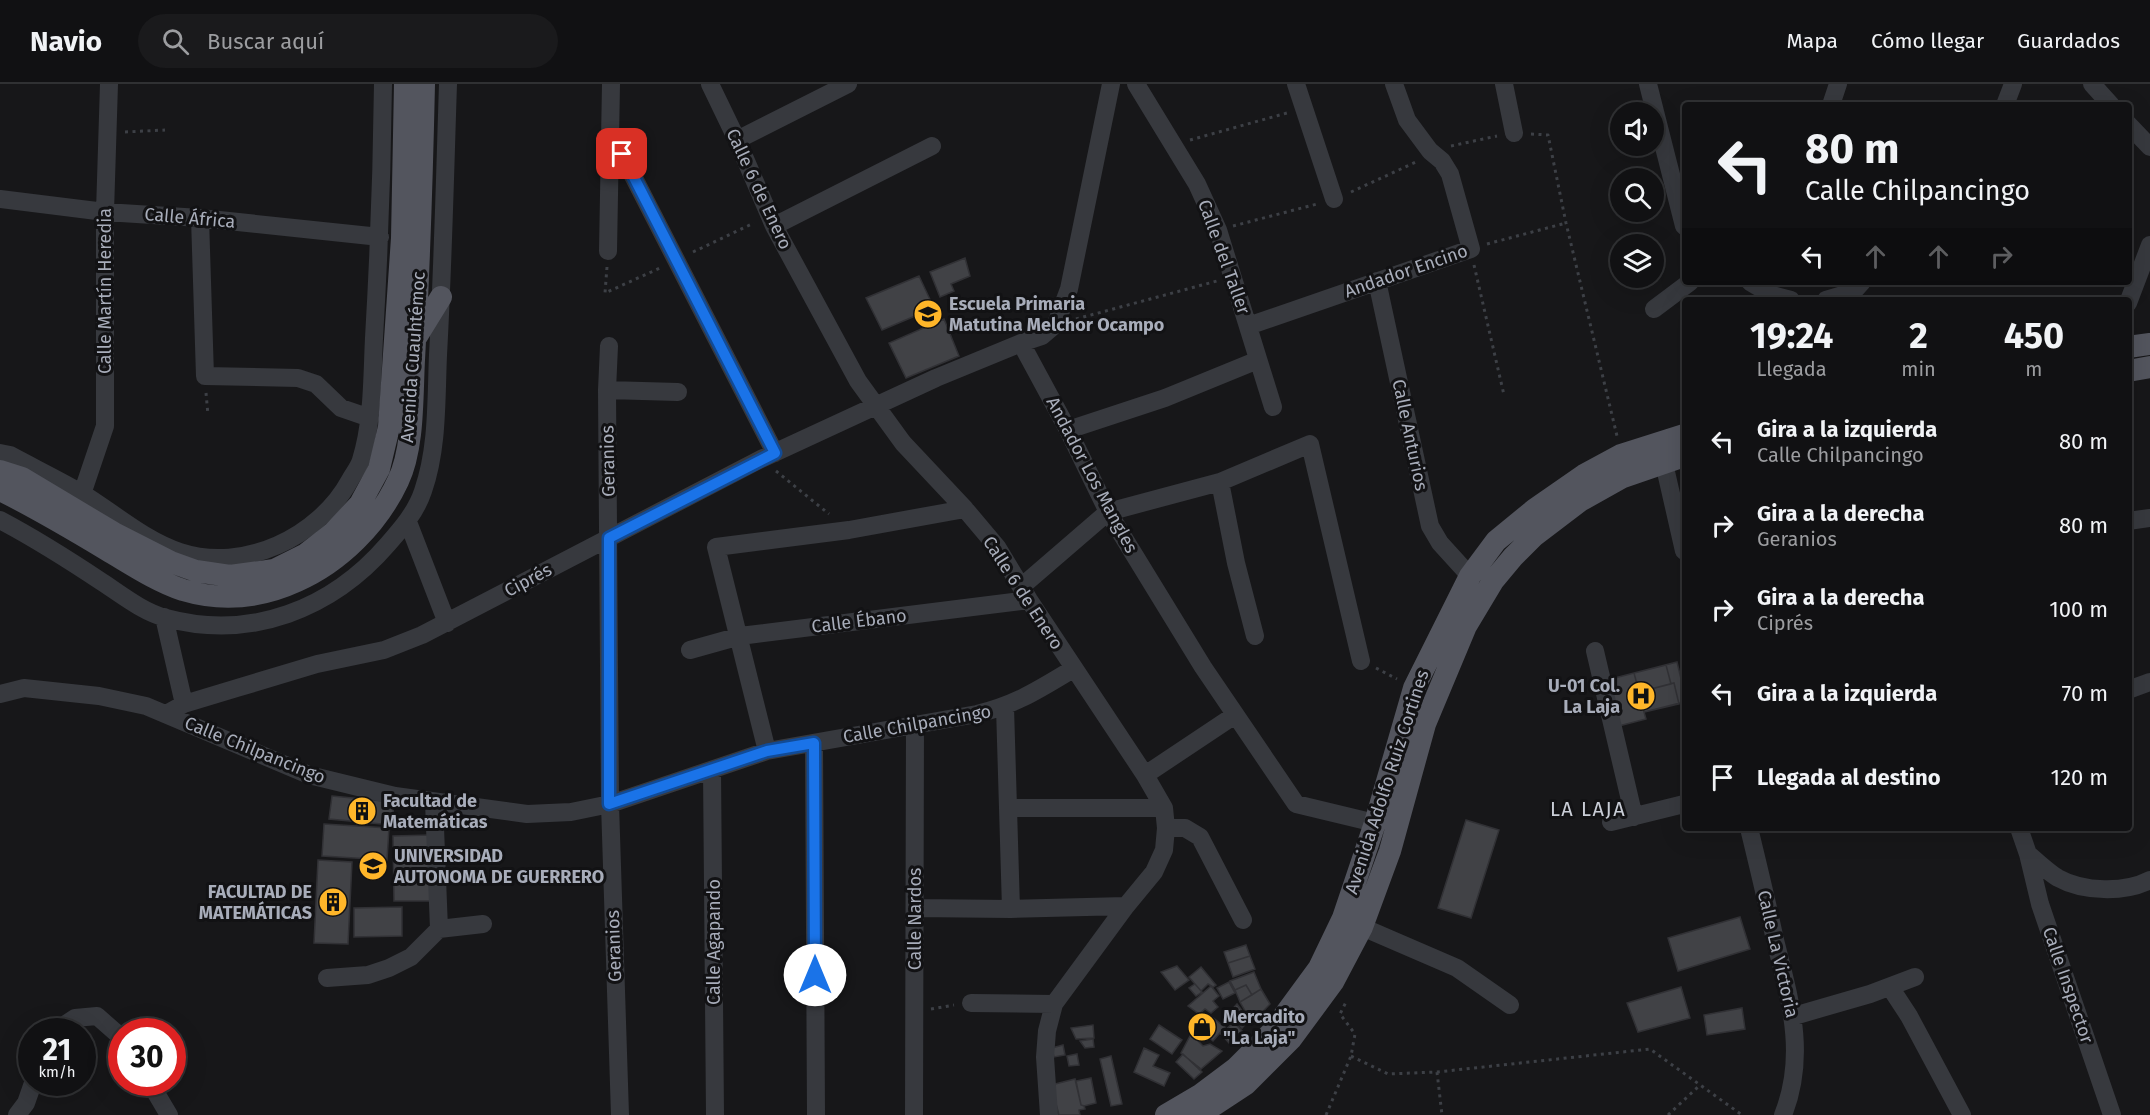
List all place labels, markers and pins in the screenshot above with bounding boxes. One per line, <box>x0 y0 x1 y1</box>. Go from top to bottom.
pin <box>596 128 647 179</box>
place label: Escuela Primaria Matutina Melchor Ocampo <box>949 293 1164 336</box>
school or university icon: Escuela Primaria Matutina Melchor Ocampo <box>912 298 944 330</box>
place label: U-01 Col. La Laja <box>1548 675 1620 718</box>
hospital icon: U-01 Col. La Laja <box>1625 680 1657 712</box>
place label: Facultad de Matemáticas <box>383 790 488 833</box>
building icon: Facultad de Matemáticas <box>346 795 378 827</box>
place label: UNIVERSIDAD AUTONOMA DE GUERRERO <box>393 845 604 888</box>
school or university icon: UNIVERSIDAD AUTONOMA DE GUERRERO <box>357 850 389 882</box>
place label: FACULTAD DE MATEMÁTICAS <box>199 881 312 924</box>
building icon: FACULTAD DE MATEMÁTICAS <box>317 886 349 918</box>
place label: Mercadito "La Laja" <box>1223 1006 1305 1049</box>
shop icon: Mercadito "La Laja" <box>1186 1011 1218 1043</box>

